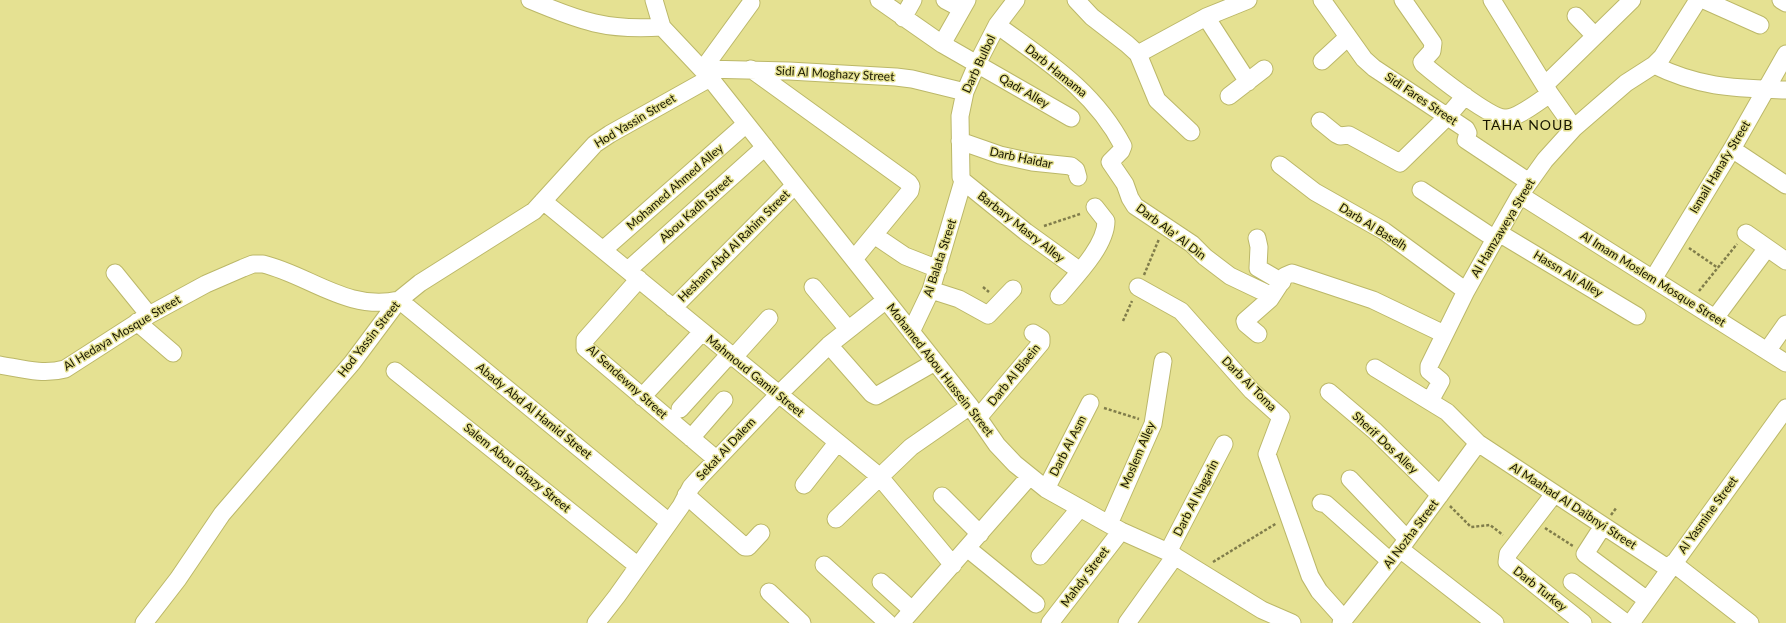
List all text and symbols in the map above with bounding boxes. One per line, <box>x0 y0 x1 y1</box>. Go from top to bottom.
street label: Darb Bulbol <box>959 33 999 95</box>
street label: Darb Hamama <box>1022 42 1090 100</box>
street label: Sidi Al Moghazy Street <box>775 64 895 84</box>
street label: Sidi Fares Street <box>1382 69 1460 129</box>
street label: Qadr Alley <box>996 71 1052 111</box>
street label: Hod Yassin Street <box>592 91 678 151</box>
district label: TAHA NOUB <box>1483 117 1573 133</box>
street label: Ismail Hanafy Street <box>1687 118 1753 216</box>
street label: Mohamed Ahmed Alley <box>624 141 726 233</box>
street label: Darb Haidar <box>988 144 1054 172</box>
street label: Abou Kadh Street <box>656 172 736 246</box>
street label: Al Hamzaweya Street <box>1468 176 1538 280</box>
street label: Hesham Abd Al Rahim Street <box>675 187 793 305</box>
street label: Barbary Masry Alley <box>975 189 1067 265</box>
street label: Darb Al Baselh <box>1336 200 1410 254</box>
street label: Darb Ala' Al Din <box>1133 201 1209 263</box>
street label: Al Balata Street <box>921 217 959 299</box>
street label: Al Imam Moslem Mosque Street <box>1578 228 1728 330</box>
street label: Hassn Ali Alley <box>1531 248 1605 300</box>
street label: Al Hedaya Mosque Street <box>61 292 183 374</box>
street label: Hod Yassin Street <box>335 298 403 380</box>
street label: Mohamed Abou Hussein Street <box>884 301 996 439</box>
street label: Mahmoud Gamil Street <box>703 332 807 420</box>
street label: Darb Al Biaein <box>985 341 1043 409</box>
street label: Al Sendewny Street <box>584 342 670 422</box>
street label: Darb Al Toma <box>1219 354 1279 414</box>
street label: Abady Abd Al Hamid Street <box>473 360 595 462</box>
street label: Sherif Dos Alley <box>1349 409 1421 477</box>
street label: Darb Al Asm <box>1047 413 1089 479</box>
street label: Sekat Al Dalem <box>693 415 759 483</box>
street label: Moslem Alley <box>1117 419 1159 491</box>
street label: Salem Abou Ghazy Street <box>461 420 573 516</box>
street label: Darb Al Nagarin <box>1170 457 1222 539</box>
street label: Al Maahad Al Daibnyi Street <box>1507 460 1639 552</box>
street label: Al Yasmine Street <box>1675 474 1741 556</box>
street label: Al Nozha Street <box>1380 497 1442 571</box>
street label: Mahdy Street <box>1058 544 1112 610</box>
street label: Darb Turkey <box>1510 564 1570 614</box>

